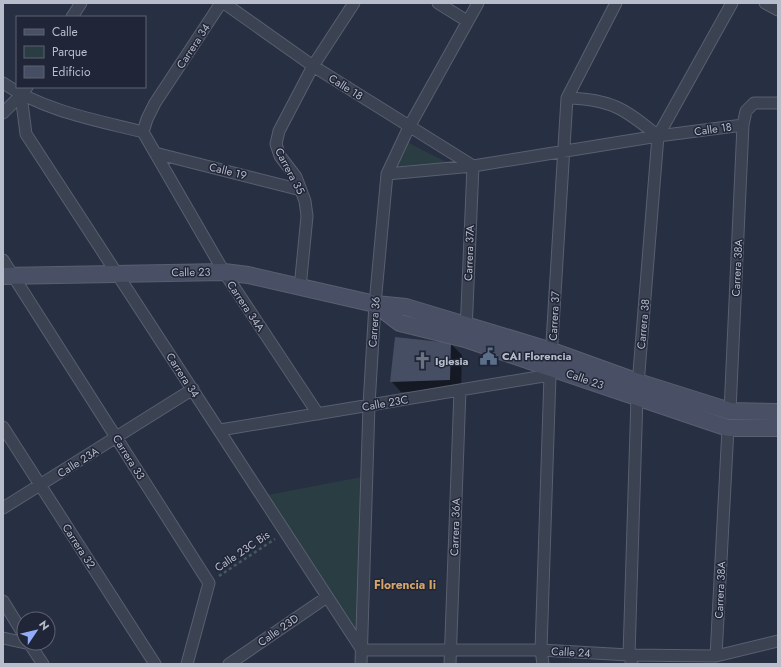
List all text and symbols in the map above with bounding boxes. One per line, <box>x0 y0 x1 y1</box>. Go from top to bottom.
legend <box>16 16 146 88</box>
street label: Carrera 34 <box>172 20 214 72</box>
text: Calle <box>52 23 78 41</box>
text: Parque <box>52 43 87 61</box>
text: Edificio <box>52 63 91 81</box>
street label: Calle 18 <box>326 70 366 104</box>
street label: Calle 18 <box>693 118 733 140</box>
street label: Carrera 35 <box>271 145 309 197</box>
street label: Calle 19 <box>208 159 248 183</box>
street label: Carrera 37A <box>460 224 478 281</box>
street label: Carrera 38A <box>728 238 747 297</box>
street label: Calle 23 <box>171 264 211 280</box>
street label: Carrera 34A <box>223 278 269 335</box>
street label: Carrera 37 <box>545 290 563 341</box>
street label: Carrera 36 <box>364 296 384 348</box>
street label: Carrera 38 <box>633 298 653 350</box>
public building icon: CAI Florencia <box>479 346 499 366</box>
place label: CAI Florencia <box>502 348 571 364</box>
street label: Carrera 34 <box>162 349 204 401</box>
church icon: Iglesia <box>412 351 432 371</box>
place label: Iglesia <box>435 353 469 369</box>
street label: Calle 23 <box>564 365 606 393</box>
street label: Calle 23C <box>361 391 409 415</box>
street label: Carrera 33 <box>109 431 149 483</box>
street label: Calle 23A <box>54 443 102 481</box>
street label: Carrera 36A <box>446 497 464 556</box>
street label: Carrera 32 <box>59 520 99 572</box>
street label: Calle 23C Bis <box>211 526 273 575</box>
street label: Carrera 38A <box>711 560 730 619</box>
district label: Florencia Ii <box>374 576 436 594</box>
street label: Calle 23D <box>254 610 302 650</box>
north arrow <box>16 611 56 651</box>
text: N <box>35 617 53 633</box>
street label: Calle 24 <box>551 643 592 661</box>

